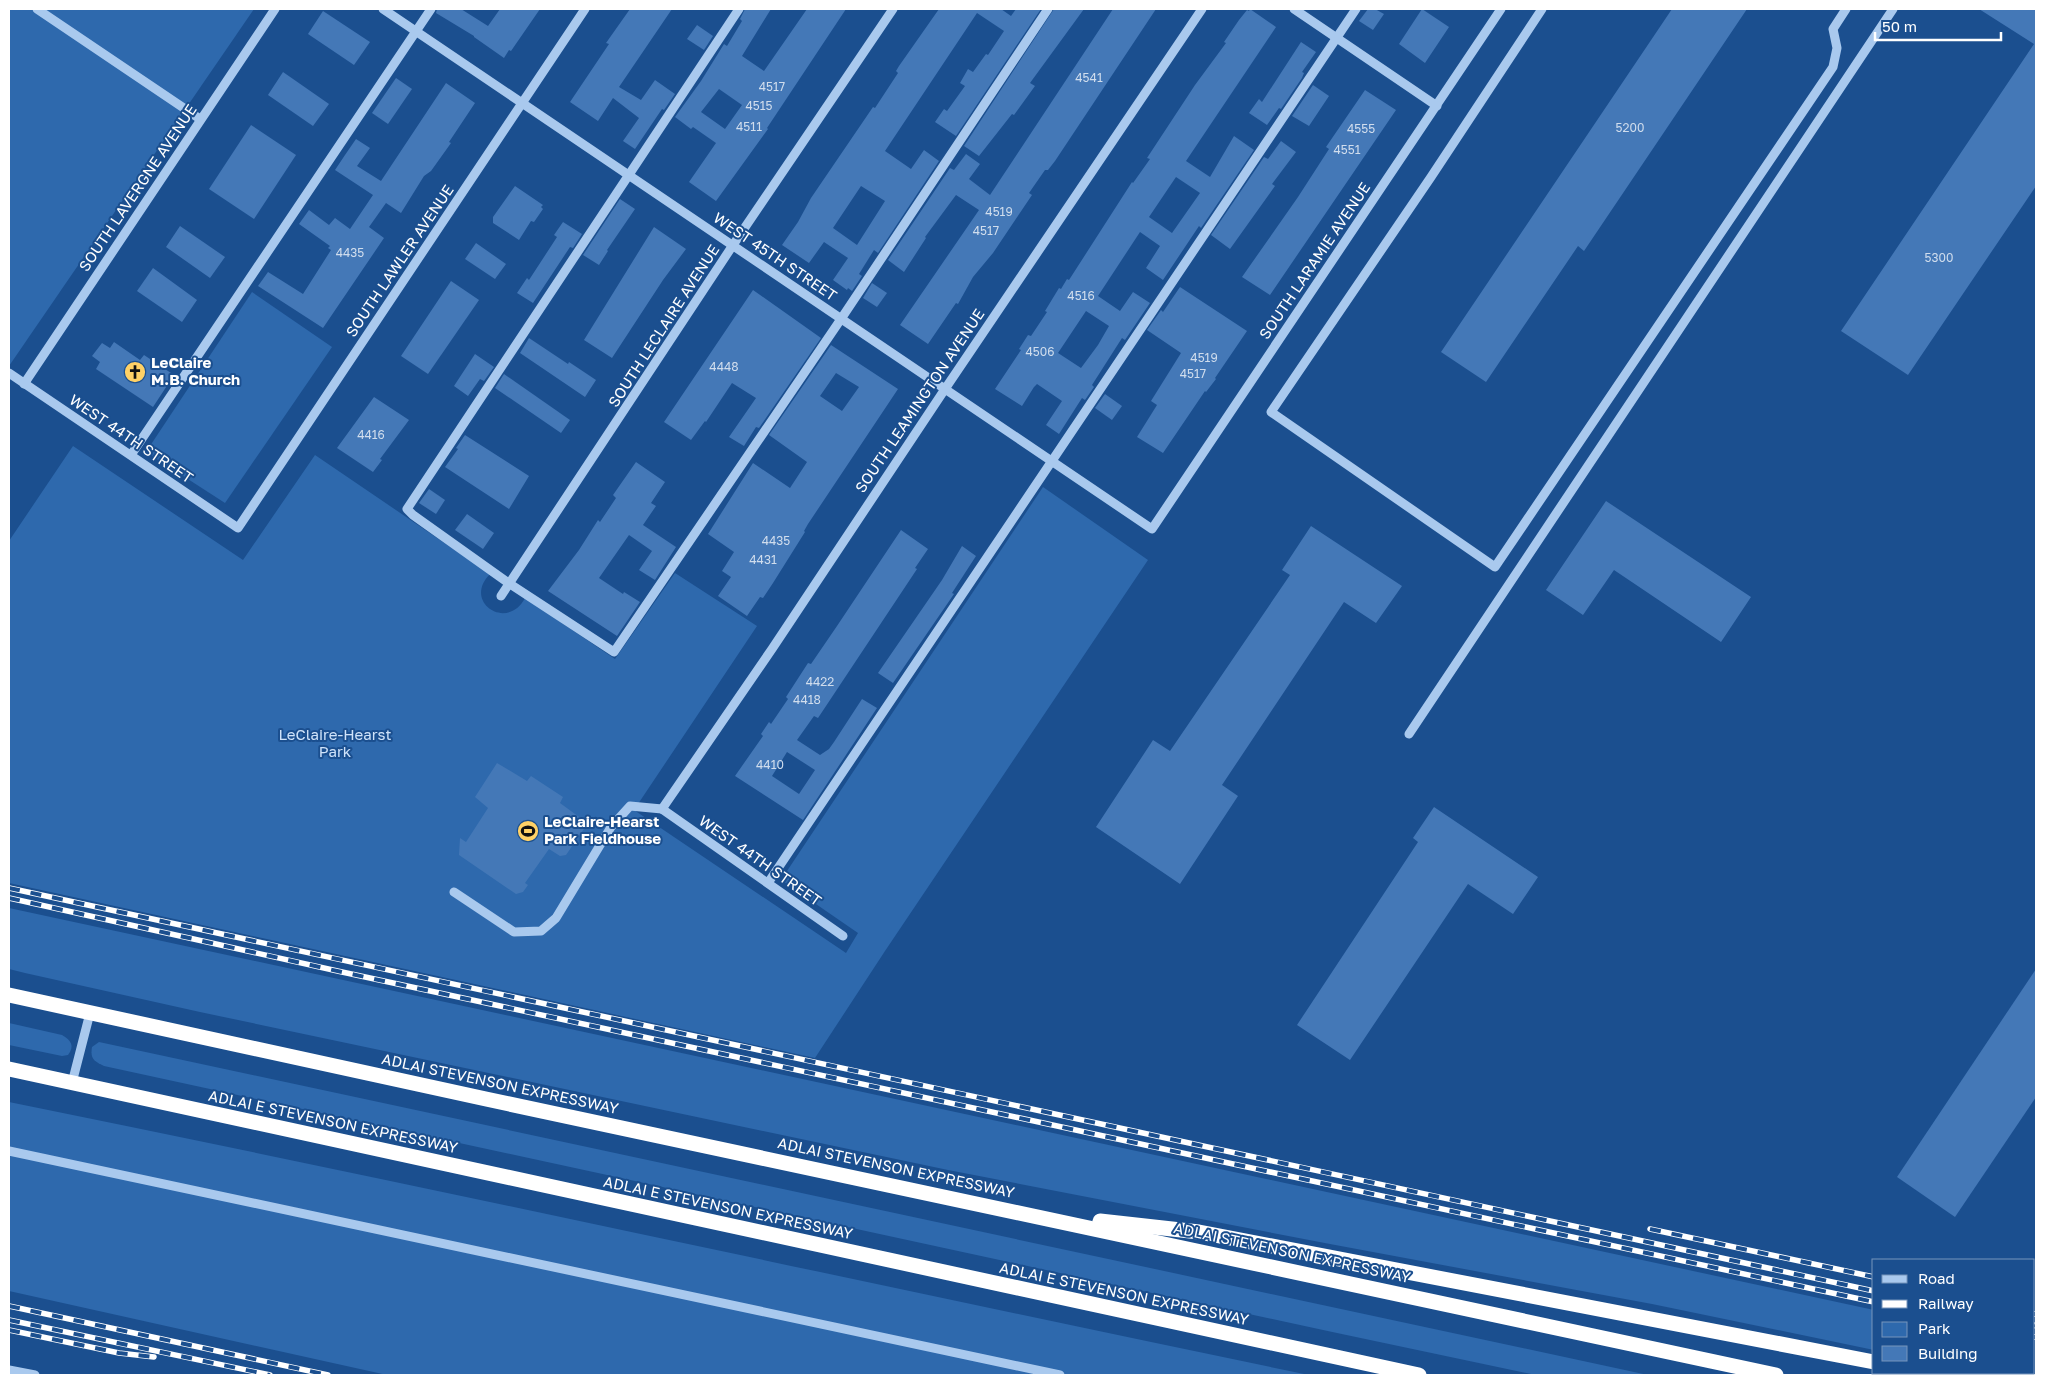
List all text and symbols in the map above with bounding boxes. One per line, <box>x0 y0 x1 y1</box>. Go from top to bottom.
scale bar <box>1875 10 2001 42</box>
text: 50 m <box>1882 17 1917 35</box>
house number: 4541 <box>1075 70 1103 85</box>
house number: 4517 <box>759 79 785 94</box>
house number: 4515 <box>745 98 773 113</box>
street label: SOUTH LAVERGNE AVENUE <box>74 101 200 274</box>
house number: 4511 <box>736 119 762 134</box>
house number: 5200 <box>1616 120 1644 135</box>
house number: 4555 <box>1347 121 1375 136</box>
house number: 4551 <box>1333 142 1361 157</box>
street label: SOUTH LARAMIE AVENUE <box>1255 179 1373 342</box>
street label: SOUTH LAWLER AVENUE <box>341 181 457 340</box>
house number: 4519 <box>985 204 1013 219</box>
street label: WEST 45TH STREET <box>710 208 841 304</box>
house number: 4517 <box>973 223 999 238</box>
street label: SOUTH LECLAIRE AVENUE <box>604 241 723 410</box>
house number: 4435 <box>336 245 364 260</box>
house number: 5300 <box>1925 250 1953 265</box>
house number: 4516 <box>1067 288 1095 303</box>
street label: SOUTH LEAMINGTON AVENUE <box>851 305 988 496</box>
house number: 4506 <box>1026 344 1054 359</box>
house number: 4519 <box>1190 350 1218 365</box>
place label: LeClaire M.B. Church <box>151 353 240 388</box>
house number: 4448 <box>709 359 739 374</box>
church icon: LeClaire M.B. Church <box>123 360 147 384</box>
house number: 4517 <box>1180 366 1206 381</box>
street label: WEST 44TH STREET <box>66 390 197 486</box>
house number: 4416 <box>357 427 385 442</box>
house number: 4435 <box>762 533 790 548</box>
house number: 4431 <box>749 552 777 567</box>
house number: 4422 <box>806 674 834 689</box>
house number: 4418 <box>793 692 821 707</box>
park label: LeClaire-Hearst Park <box>278 725 392 760</box>
house number: 4410 <box>756 757 784 772</box>
street label: WEST 44TH STREET <box>696 811 825 909</box>
place label: LeClaire-Hearst Park Fieldhouse <box>544 812 661 847</box>
sports icon: LeClaire-Hearst Park Fieldhouse <box>516 819 540 843</box>
street label: ADLAI STEVENSON EXPRESSWAY <box>380 1049 621 1117</box>
street label: ADLAI E STEVENSON EXPRESSWAY <box>207 1086 460 1156</box>
street label: ADLAI STEVENSON EXPRESSWAY <box>776 1133 1017 1201</box>
street label: ADLAI E STEVENSON EXPRESSWAY <box>602 1172 855 1242</box>
street label: ADLAI STEVENSON EXPRESSWAY <box>1172 1218 1413 1286</box>
street label: ADLAI E STEVENSON EXPRESSWAY <box>998 1258 1251 1328</box>
legend <box>1872 1259 2035 1374</box>
text: Road <box>1918 1269 1955 1287</box>
text: Railway <box>1918 1294 1974 1312</box>
text: Park <box>1918 1319 1951 1337</box>
text: Building <box>1918 1344 1978 1362</box>

